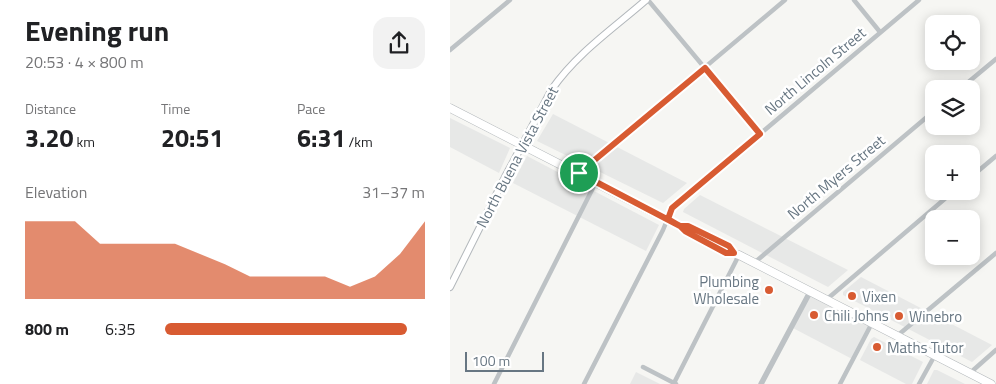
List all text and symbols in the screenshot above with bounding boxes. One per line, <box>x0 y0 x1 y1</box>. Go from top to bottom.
text: Evening run <box>25 9 169 52</box>
map controls <box>925 15 980 265</box>
button: locate <box>925 15 980 70</box>
button: share <box>373 17 425 69</box>
street label: North Lincoln Street <box>759 21 871 120</box>
text: 20:53 · 4 × 800 m <box>25 50 144 74</box>
button: layers <box>925 80 980 135</box>
street label: North Buena Vista Street <box>470 82 564 232</box>
text: Distance <box>25 98 76 119</box>
text: Time <box>161 98 190 119</box>
text: Pace <box>297 98 325 119</box>
text: 3.20 <box>25 119 73 157</box>
text: 20:51 <box>161 119 223 157</box>
text: 6:31 <box>297 119 345 157</box>
street label: North Myers Street <box>782 129 890 225</box>
text: km <box>73 131 95 152</box>
text: /km <box>345 131 373 152</box>
button: + <box>925 145 980 200</box>
pin <box>558 152 600 194</box>
icon: arrive <box>565 159 593 187</box>
text: Elevation <box>25 180 87 204</box>
text: 31–37 m <box>362 180 425 204</box>
button: − <box>925 210 980 265</box>
place label: Plumbing Wholesale <box>693 270 759 310</box>
marker: Plumbing Wholesale <box>763 284 775 296</box>
place label: Vixen <box>862 285 896 308</box>
marker: Vixen <box>846 290 858 302</box>
place label: Chili Johns <box>824 304 889 327</box>
place label: Winebro <box>909 305 962 328</box>
marker: Chili Johns <box>808 309 820 321</box>
marker: Winebro <box>893 310 905 322</box>
text: 800 m <box>25 317 69 341</box>
text: 6:35 <box>105 317 135 341</box>
place label: Maths Tutor <box>887 336 964 359</box>
marker: Maths Tutor <box>871 341 883 353</box>
scale bar <box>465 349 544 372</box>
text: 100 m <box>472 350 510 371</box>

